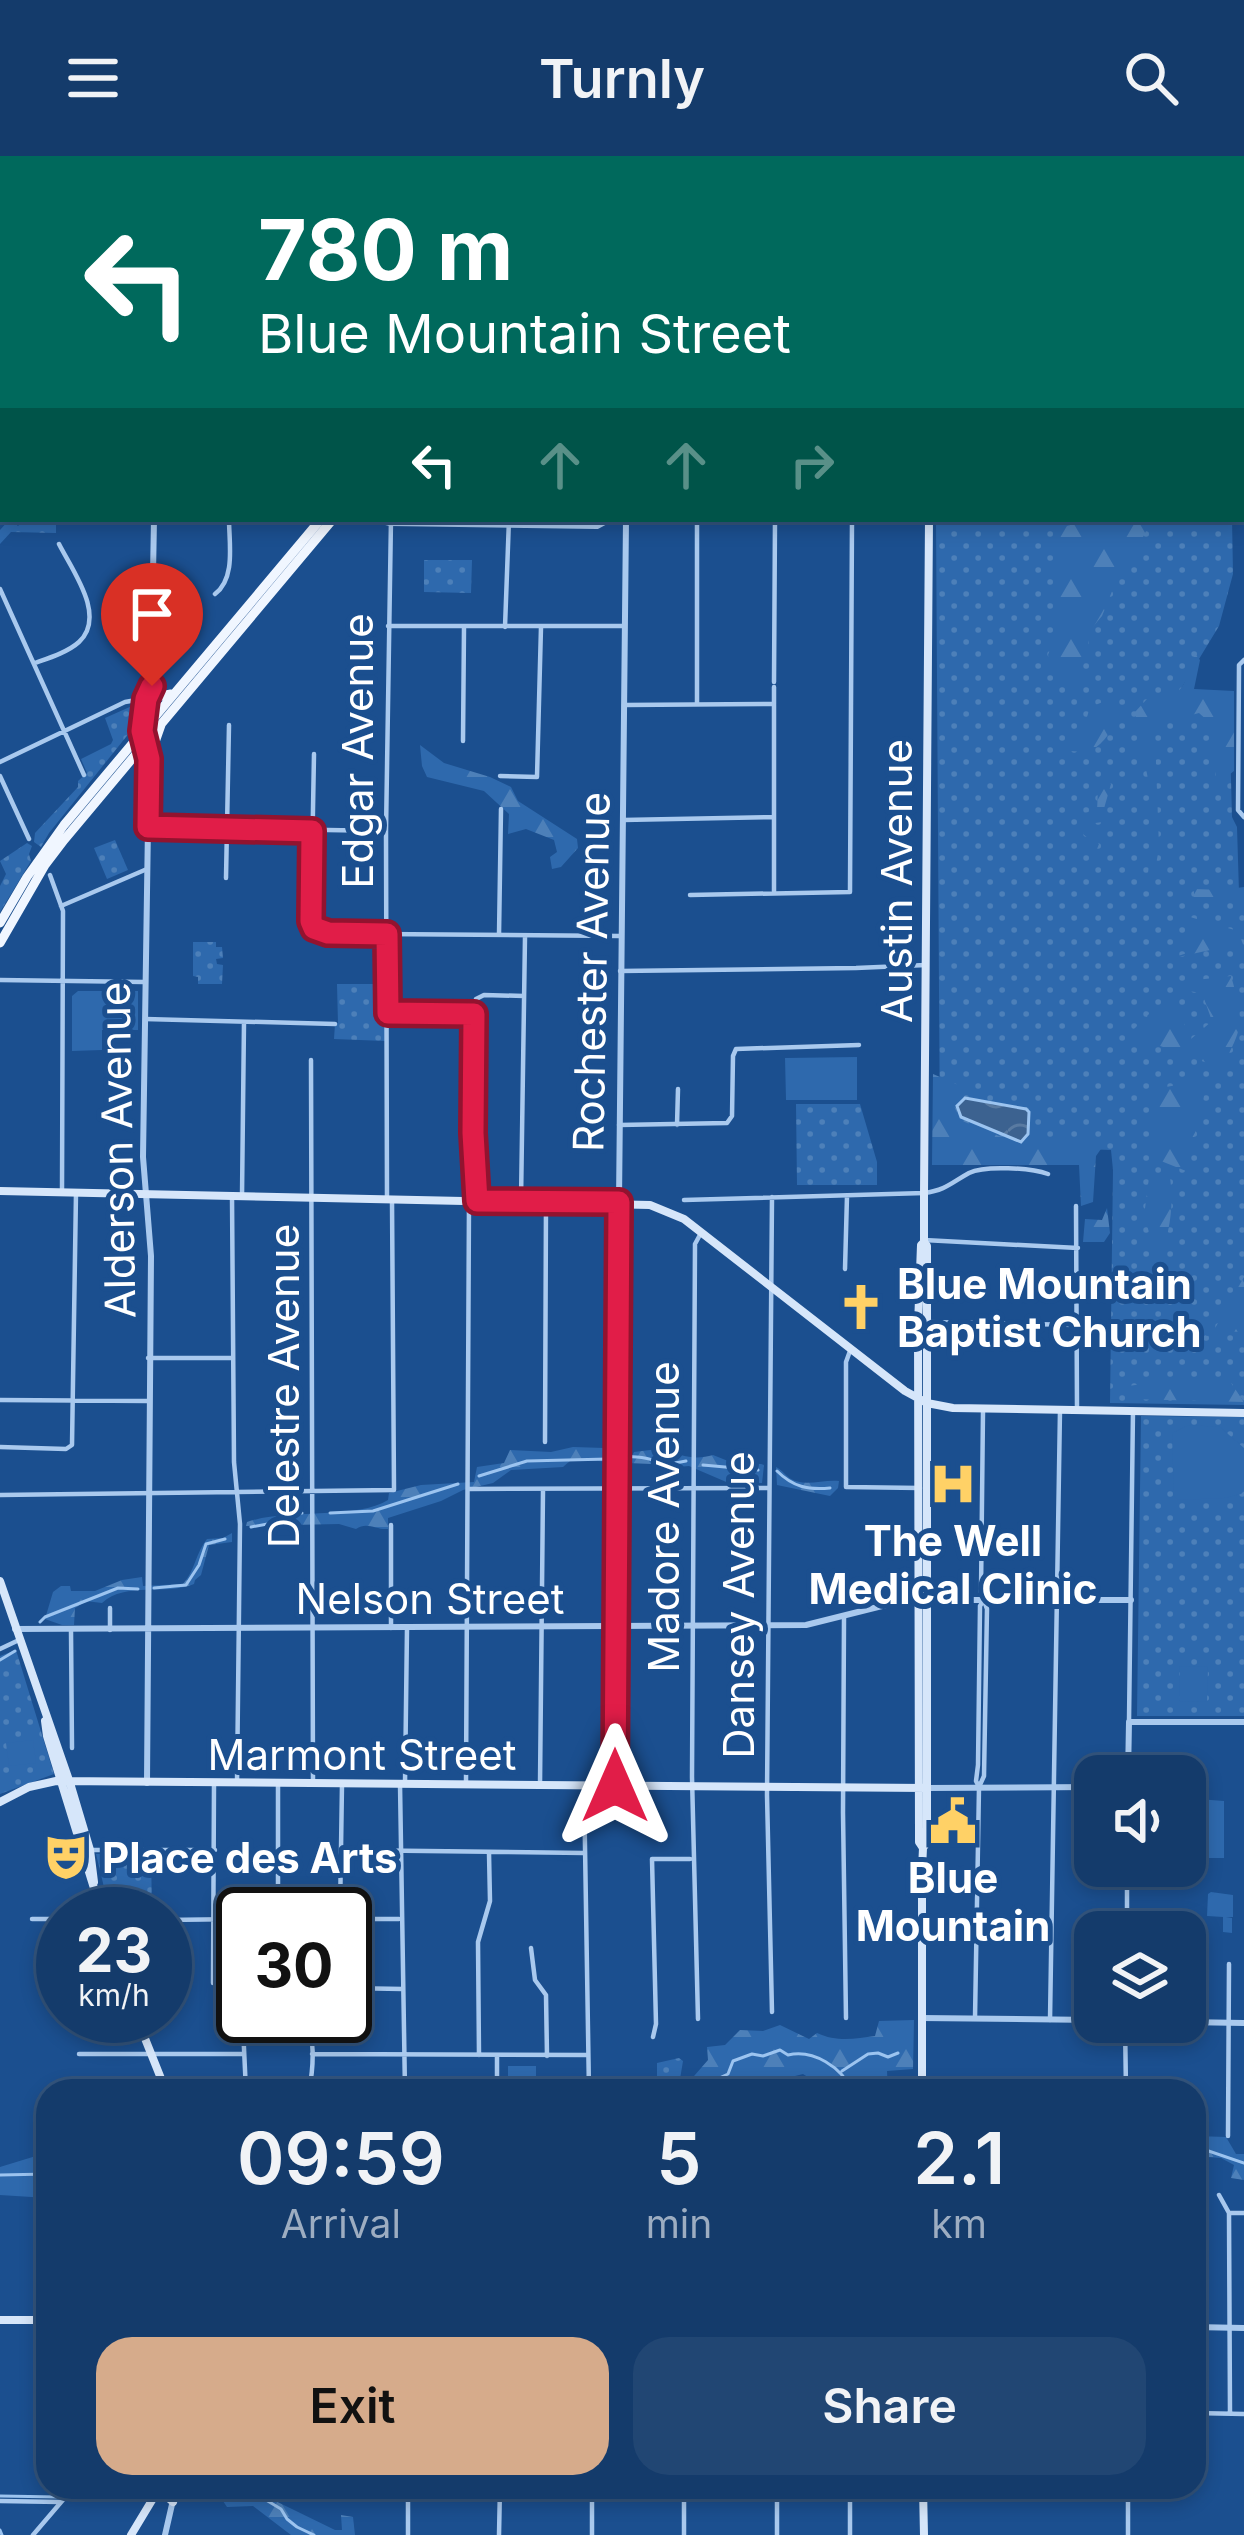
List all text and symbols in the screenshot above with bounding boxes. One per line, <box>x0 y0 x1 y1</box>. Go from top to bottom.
icon: menu <box>60 45 126 111</box>
icon: search <box>1118 45 1184 111</box>
text: Turnly <box>539 46 705 111</box>
text: 780 m <box>258 199 514 300</box>
icon: left <box>60 204 216 360</box>
text: Blue Mountain Street <box>258 301 791 366</box>
icon: left <box>401 432 467 498</box>
icon: ahead <box>527 432 593 498</box>
icon: ahead <box>653 432 719 498</box>
icon: right <box>779 432 845 498</box>
pin <box>101 563 203 686</box>
icon: arrive <box>119 581 185 647</box>
street label: Edgar Avenue <box>332 613 383 889</box>
street label: Austin Avenue <box>871 739 922 1023</box>
street label: Rochester Avenue <box>562 792 620 1152</box>
street label: Alderson Avenue <box>89 981 145 1319</box>
street label: Delestre Avenue <box>258 1224 309 1548</box>
place label: Blue Mountain Baptist Church <box>897 1258 1202 1357</box>
church icon: Blue Mountain Baptist Church <box>836 1282 886 1332</box>
street label: Madore Avenue <box>638 1361 689 1673</box>
street label: Dansey Avenue <box>713 1451 764 1759</box>
hospital icon: The Well Medical Clinic <box>928 1459 978 1509</box>
place label: The Well Medical Clinic <box>809 1515 1097 1614</box>
street label: Nelson Street <box>296 1573 564 1624</box>
position arrow <box>552 1723 678 1849</box>
street label: Marmont Street <box>208 1729 516 1780</box>
map controls <box>1074 1755 1206 2043</box>
button: sound <box>1074 1755 1206 1887</box>
public building icon: Blue Mountain <box>928 1796 978 1846</box>
theatre icon: Place des Arts <box>41 1832 91 1882</box>
place label: Place des Arts <box>102 1832 398 1883</box>
place label: Blue Mountain <box>856 1852 1050 1951</box>
speed limit sign: 30 <box>216 1887 372 2043</box>
button: layers <box>1074 1911 1206 2043</box>
text: 23 <box>76 1914 152 1986</box>
text: km/h <box>78 1977 150 2013</box>
text: 09:59 <box>237 2114 445 2201</box>
text: 5 <box>656 2114 702 2201</box>
text: 2.1 <box>913 2114 1005 2201</box>
text: Arrival <box>281 2200 401 2247</box>
text: min <box>646 2200 712 2247</box>
text: km <box>931 2200 987 2247</box>
button: Exit <box>96 2337 609 2475</box>
button: Share <box>633 2337 1146 2475</box>

